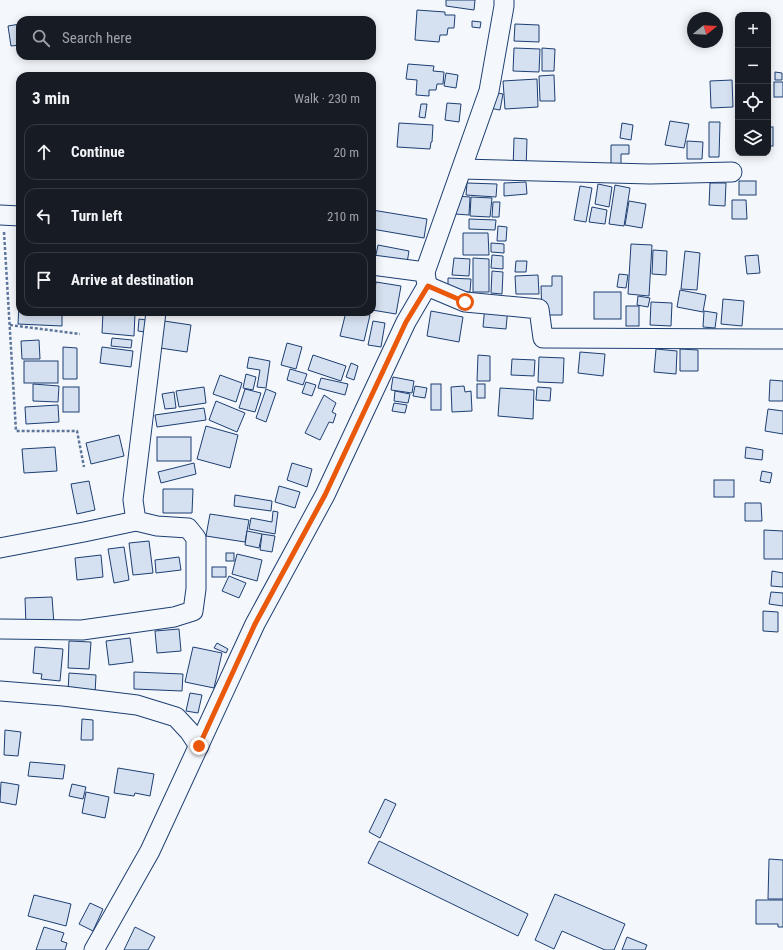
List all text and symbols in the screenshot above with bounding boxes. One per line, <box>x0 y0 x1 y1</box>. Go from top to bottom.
north arrow <box>687 12 723 48</box>
map controls <box>735 12 771 156</box>
button: + <box>735 12 771 48</box>
search box <box>16 16 376 60</box>
icon: search <box>30 27 52 49</box>
text: Search here <box>62 29 132 47</box>
button: − <box>735 48 771 84</box>
button: locate <box>735 84 771 120</box>
text: 3 min <box>32 88 70 108</box>
text: Walk · 230 m <box>294 91 360 106</box>
button: layers <box>735 120 771 156</box>
icon: ahead <box>33 141 55 163</box>
text: Continue <box>71 143 125 161</box>
text: 20 m <box>333 145 359 160</box>
icon: left <box>33 205 55 227</box>
text: Turn left <box>71 207 122 225</box>
text: 210 m <box>327 209 359 224</box>
icon: arrive <box>33 269 55 291</box>
text: Arrive at destination <box>71 271 194 289</box>
route start <box>456 293 474 311</box>
route end <box>190 737 208 755</box>

